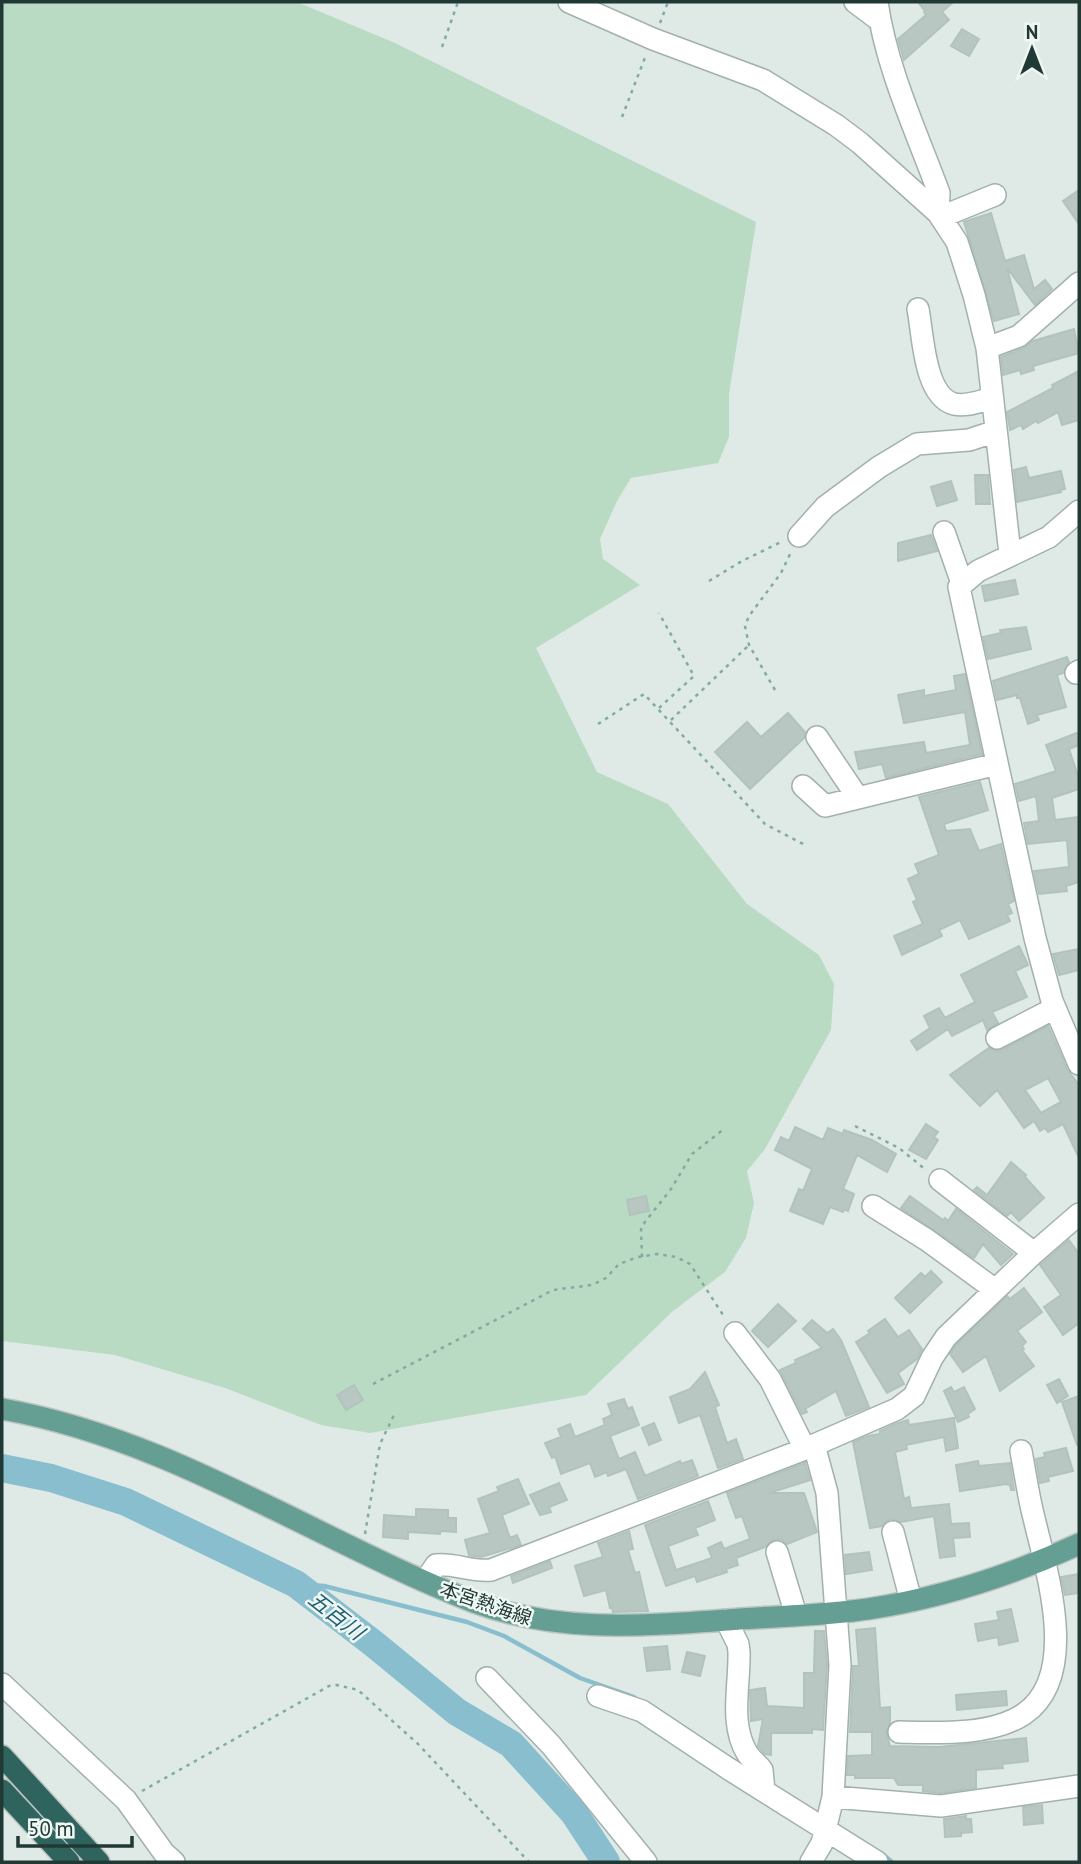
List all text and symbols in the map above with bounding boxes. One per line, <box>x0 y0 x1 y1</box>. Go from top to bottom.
north arrow <box>997 14 1067 84</box>
text: N <box>1026 20 1038 44</box>
street label: 本宮熱海線 <box>437 1576 535 1630</box>
water label: 五百川 <box>303 1586 371 1647</box>
scale bar <box>18 1804 131 1848</box>
text: 50 m <box>28 1815 74 1842</box>

